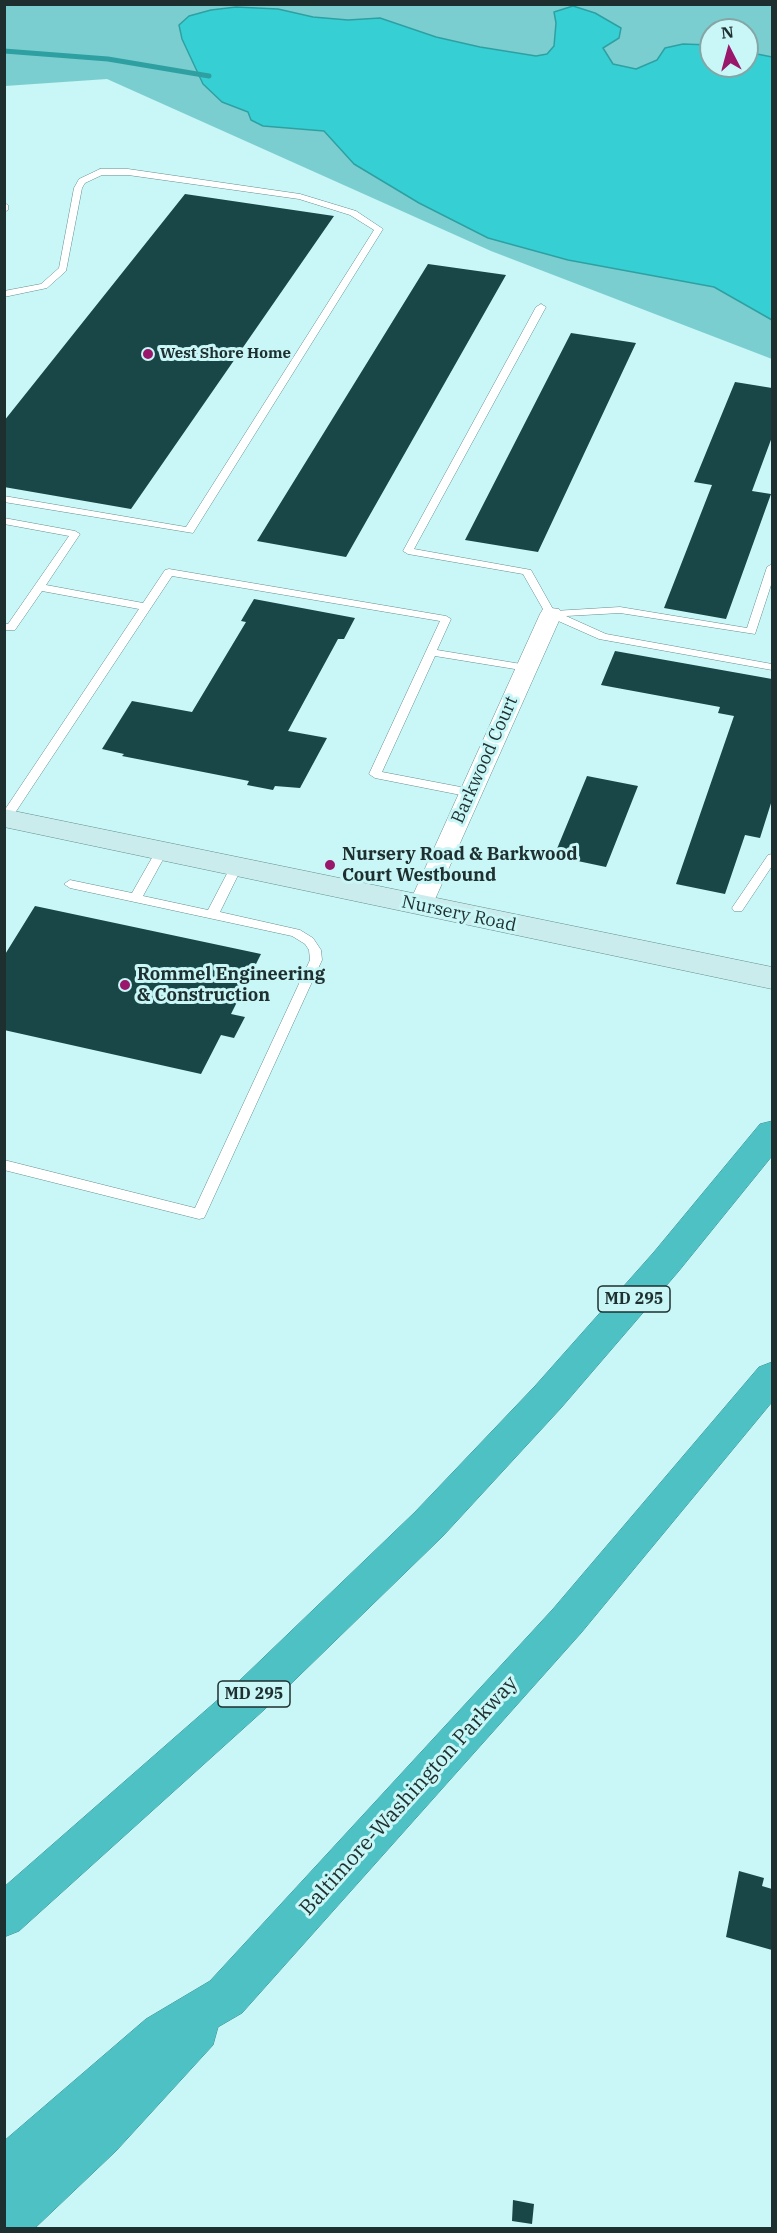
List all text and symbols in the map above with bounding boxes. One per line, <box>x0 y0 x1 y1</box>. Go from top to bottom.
north arrow <box>699 18 759 78</box>
text: N <box>720 21 735 43</box>
place label: West Shore Home <box>160 345 291 363</box>
marker: West Shore Home <box>141 347 155 361</box>
street label: Barkwood Court <box>447 693 523 827</box>
place label: Nursery Road & Barkwood Court Westbound <box>342 844 578 886</box>
marker: Nursery Road & Barkwood Court Westbound <box>323 858 337 872</box>
street label: Nursery Road <box>400 891 518 937</box>
place label: Rommel Engineering & Construction <box>137 964 325 1006</box>
marker: Rommel Engineering & Construction <box>118 978 132 992</box>
road number: MD 295 <box>598 1286 670 1312</box>
street label: Baltimore-Washington Parkway <box>295 1671 523 1921</box>
road number: MD 295 <box>218 1681 290 1707</box>

